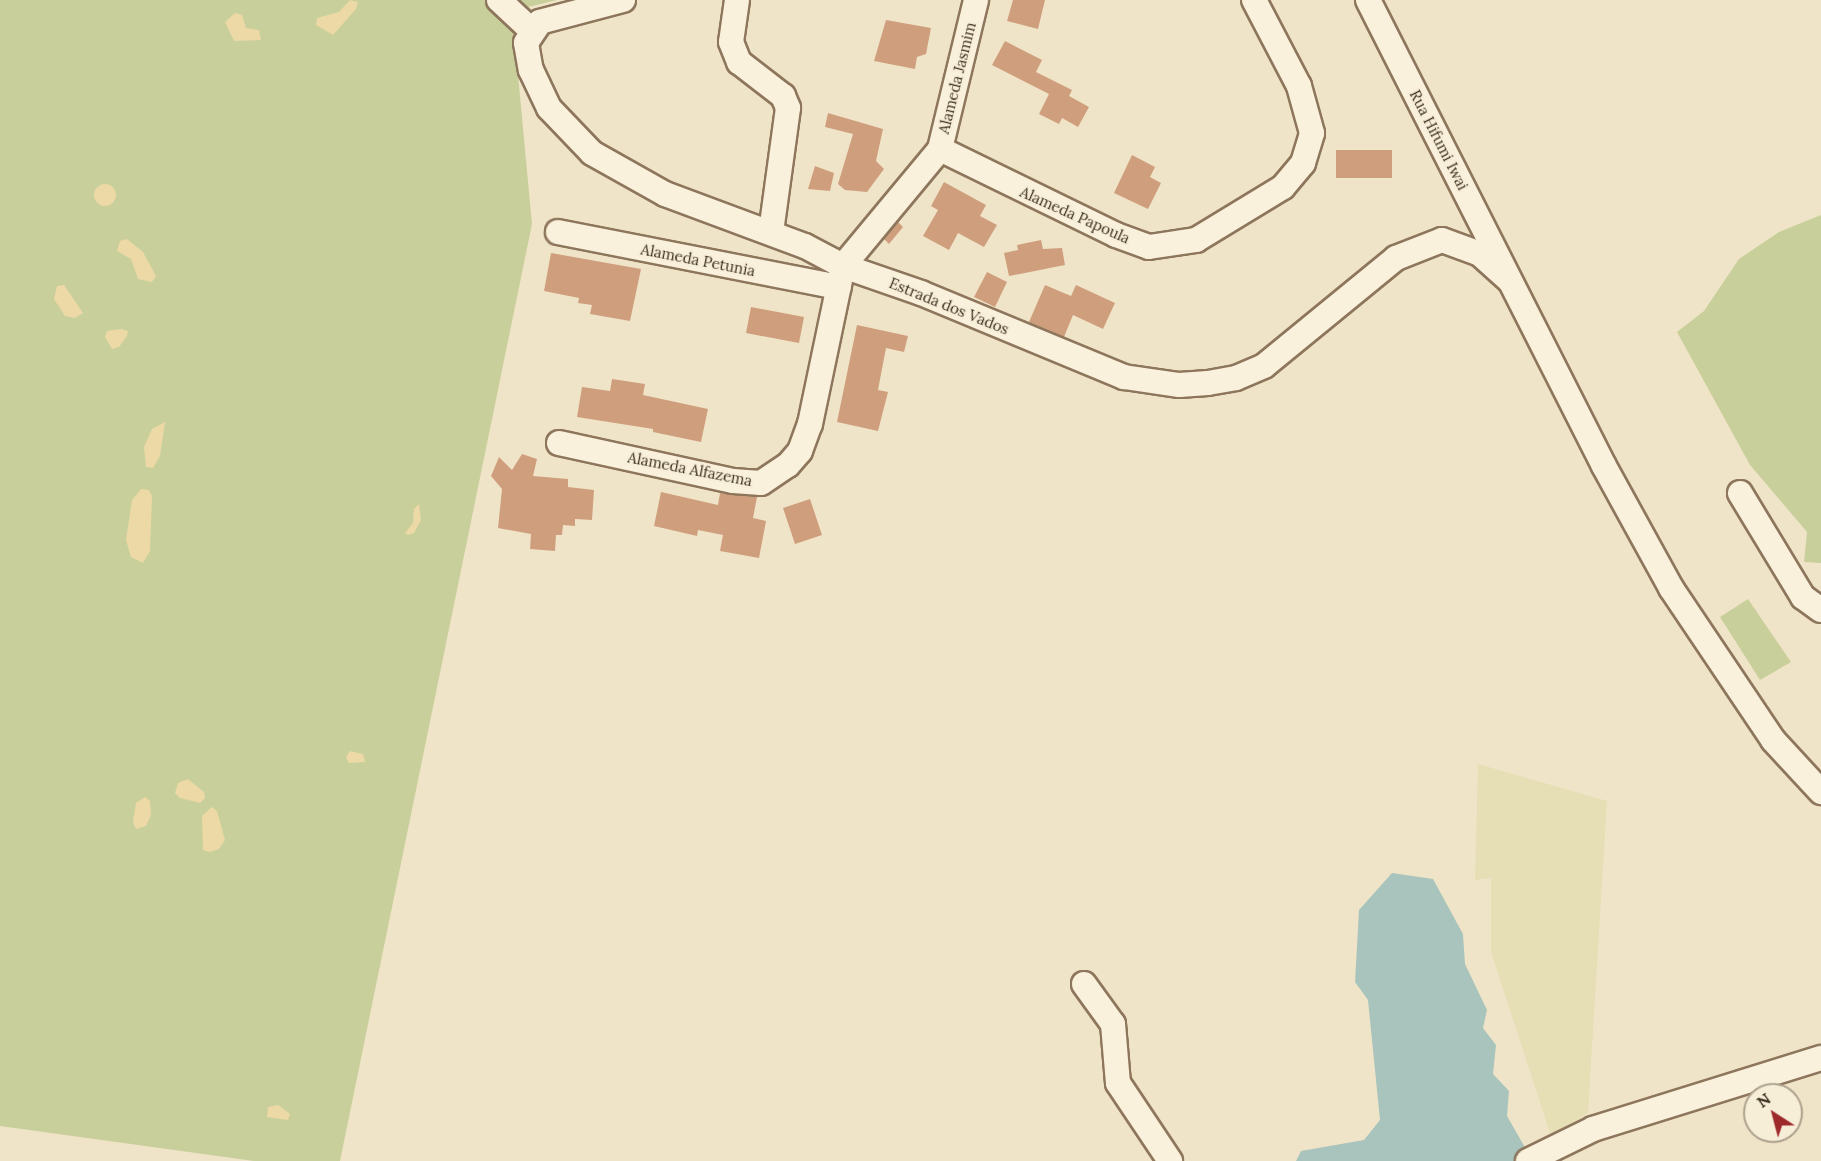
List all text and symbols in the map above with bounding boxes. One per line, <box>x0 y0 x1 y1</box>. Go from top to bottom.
street label: Alameda Jasmim <box>934 20 980 136</box>
street label: Rua Hifumi Iwai <box>1406 87 1472 193</box>
street label: Alameda Papoula <box>1017 183 1133 247</box>
street label: Alameda Petunia <box>639 240 757 280</box>
street label: Estrada dos Vados <box>887 274 1011 338</box>
street label: Alameda Alfazema <box>626 448 754 490</box>
north arrow <box>1743 1083 1803 1143</box>
text: N <box>1753 1088 1774 1112</box>

